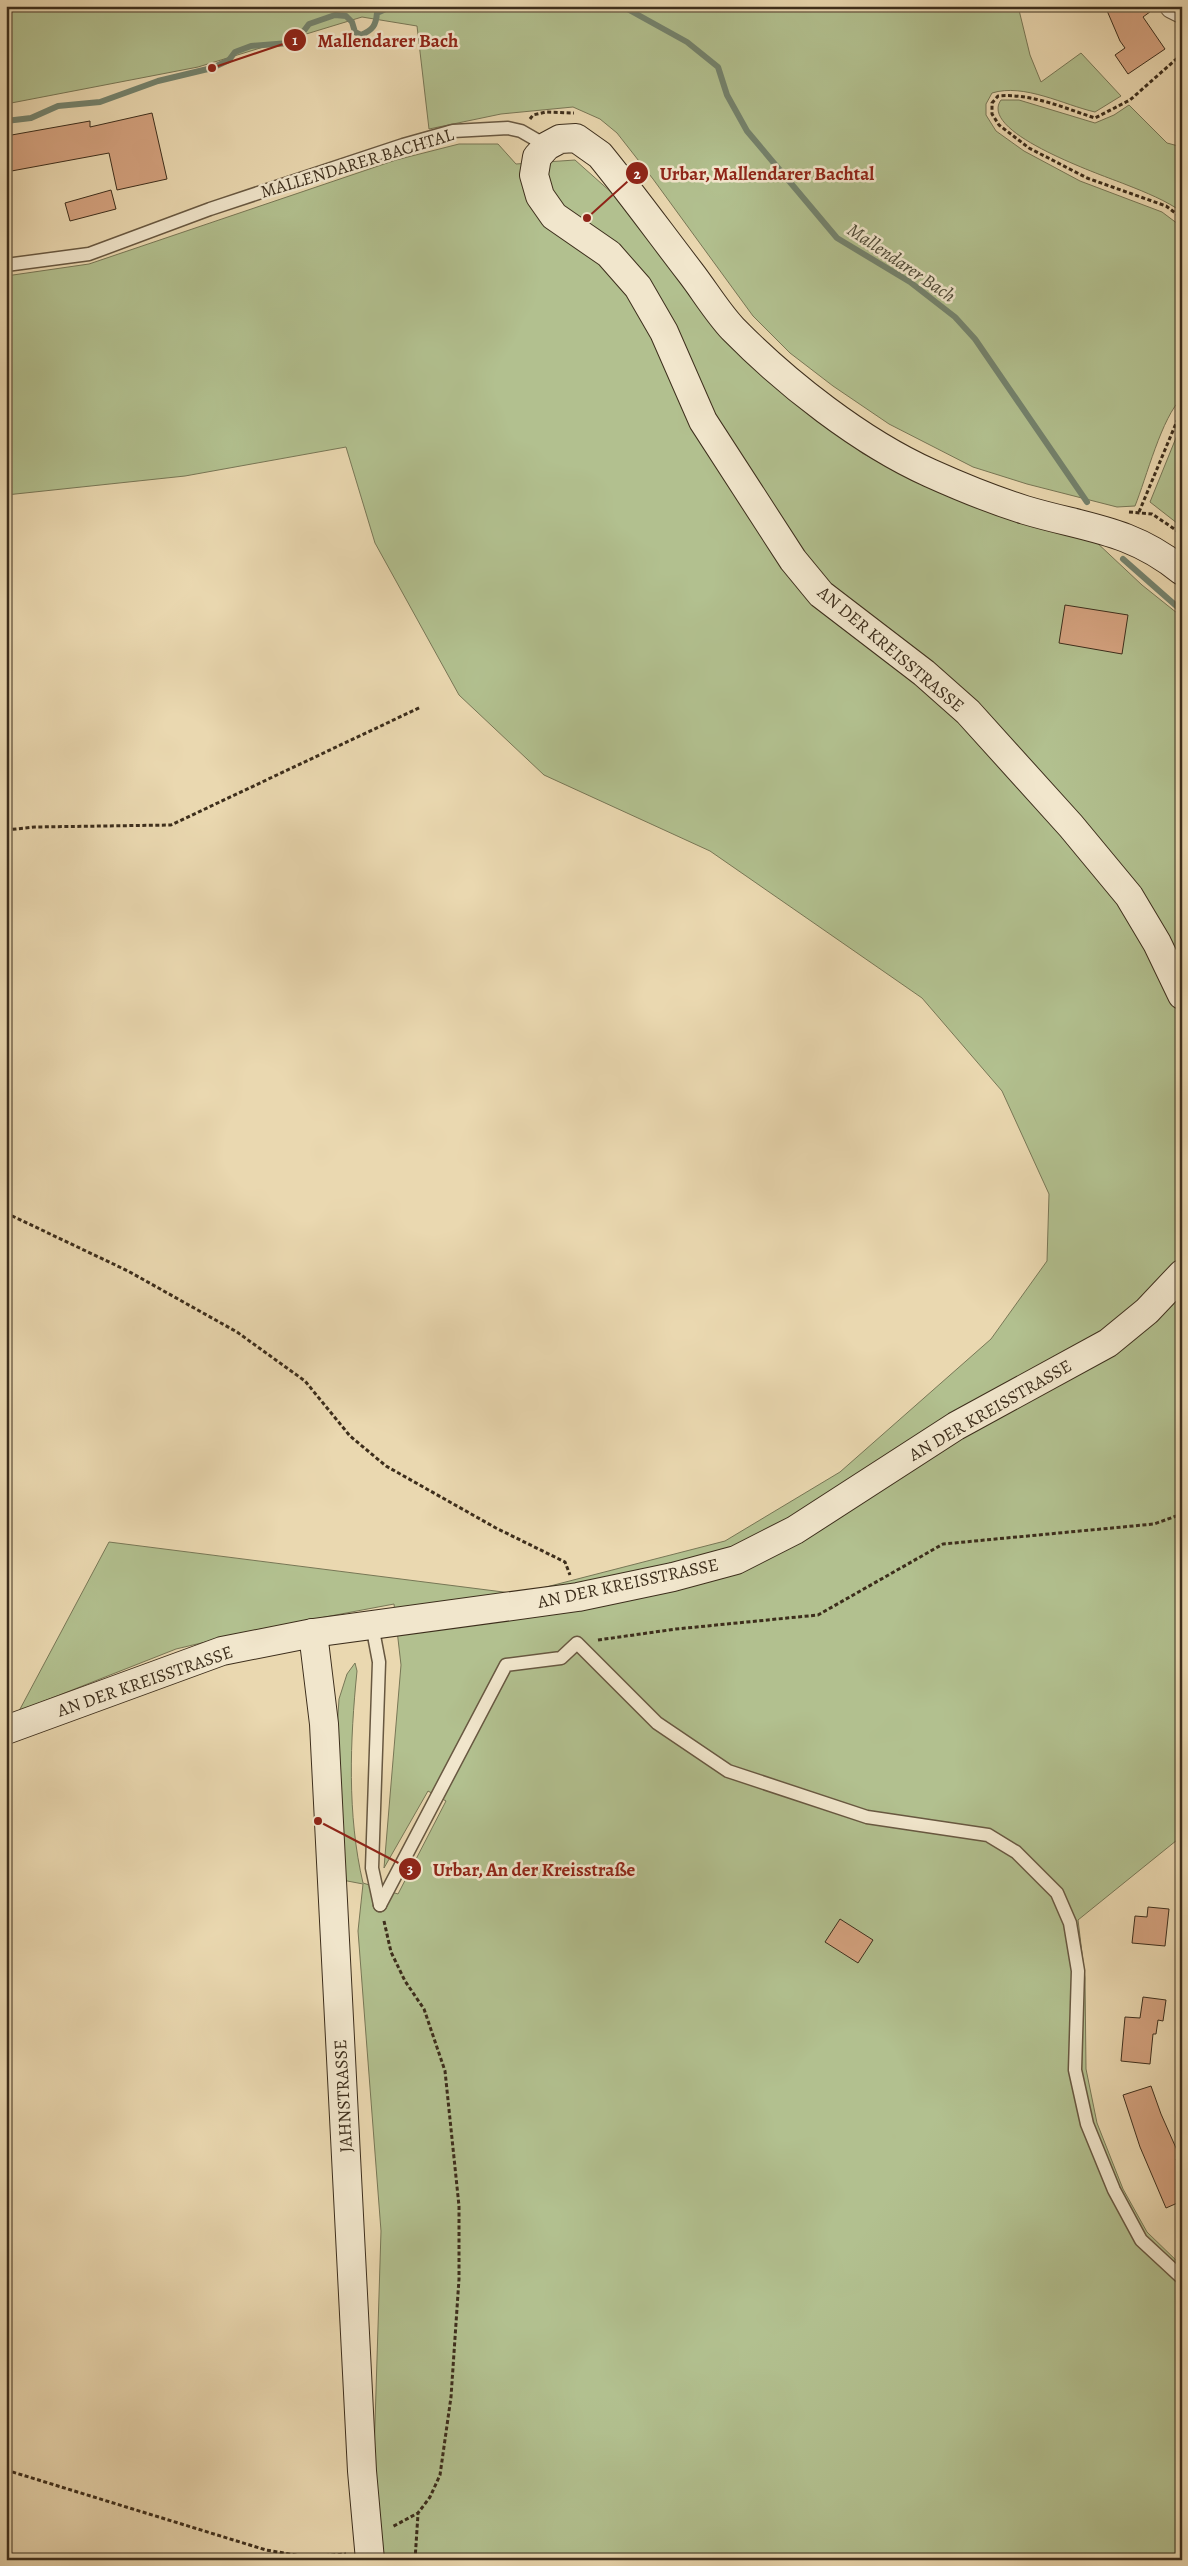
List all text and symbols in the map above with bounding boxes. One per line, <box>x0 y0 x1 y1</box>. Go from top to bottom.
callout: Mallendarer Bach <box>282 23 468 57</box>
text: Mallendarer Bach <box>318 28 458 54</box>
text: 1 <box>292 30 298 50</box>
street label: MALLENDARER BACHTAL <box>258 122 457 204</box>
callout: Urbar, Mallendarer Bachtal <box>624 156 884 190</box>
text: Urbar, Mallendarer Bachtal <box>660 161 874 187</box>
text: 2 <box>633 164 641 184</box>
water label: Mallendarer Bach <box>842 217 961 309</box>
street label: AN DER KREISSTRASSE <box>812 580 969 717</box>
street label: AN DER KREISSTRASSE <box>903 1353 1076 1467</box>
street label: AN DER KREISSTRASSE <box>534 1552 721 1614</box>
street label: AN DER KREISSTRASSE <box>53 1640 236 1723</box>
callout: Urbar, An der Kreisstraße <box>397 1852 645 1886</box>
text: Urbar, An der Kreisstraße <box>433 1857 636 1883</box>
text: 3 <box>407 1859 413 1879</box>
street label: JAHNSTRASSE <box>328 2039 358 2153</box>

